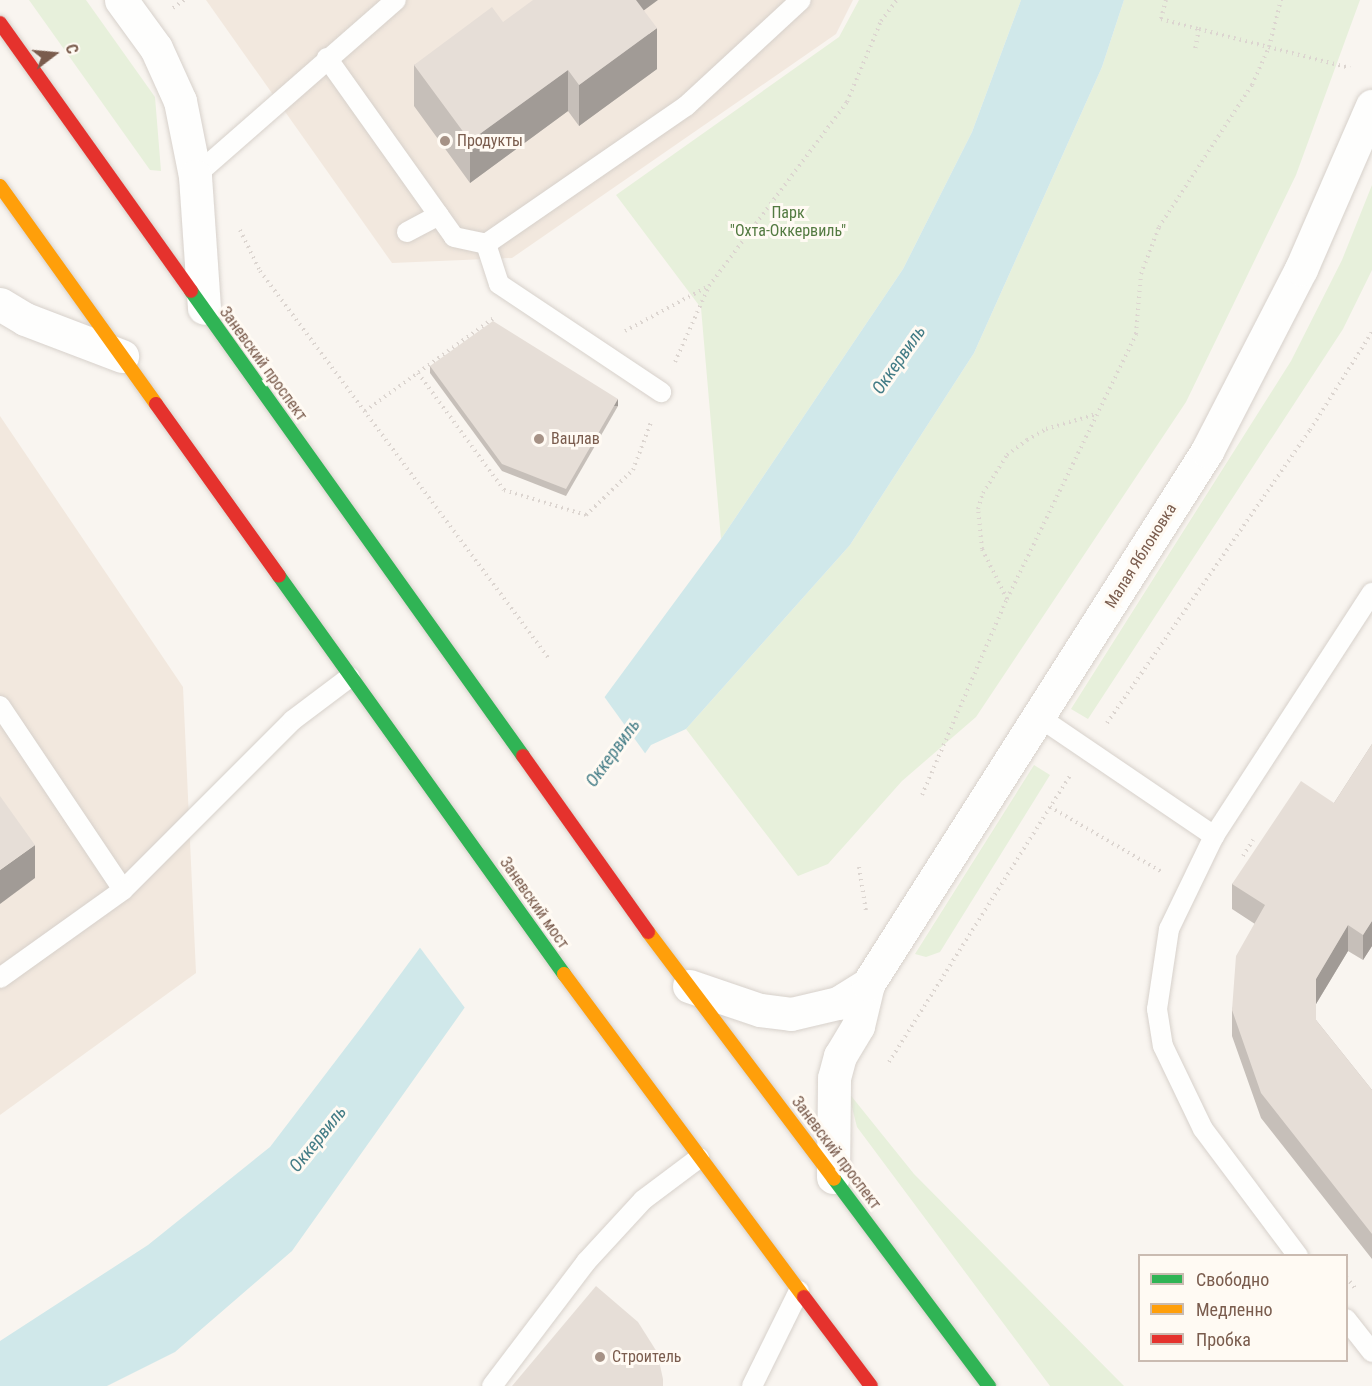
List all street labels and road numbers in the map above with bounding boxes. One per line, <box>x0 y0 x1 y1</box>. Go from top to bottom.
street label: Заневский проспект <box>215 303 311 425</box>
street label: Малая Яблоновка <box>1101 500 1181 612</box>
street label: Заневский мост <box>495 854 573 952</box>
street label: Заневский проспект <box>787 1093 885 1213</box>

